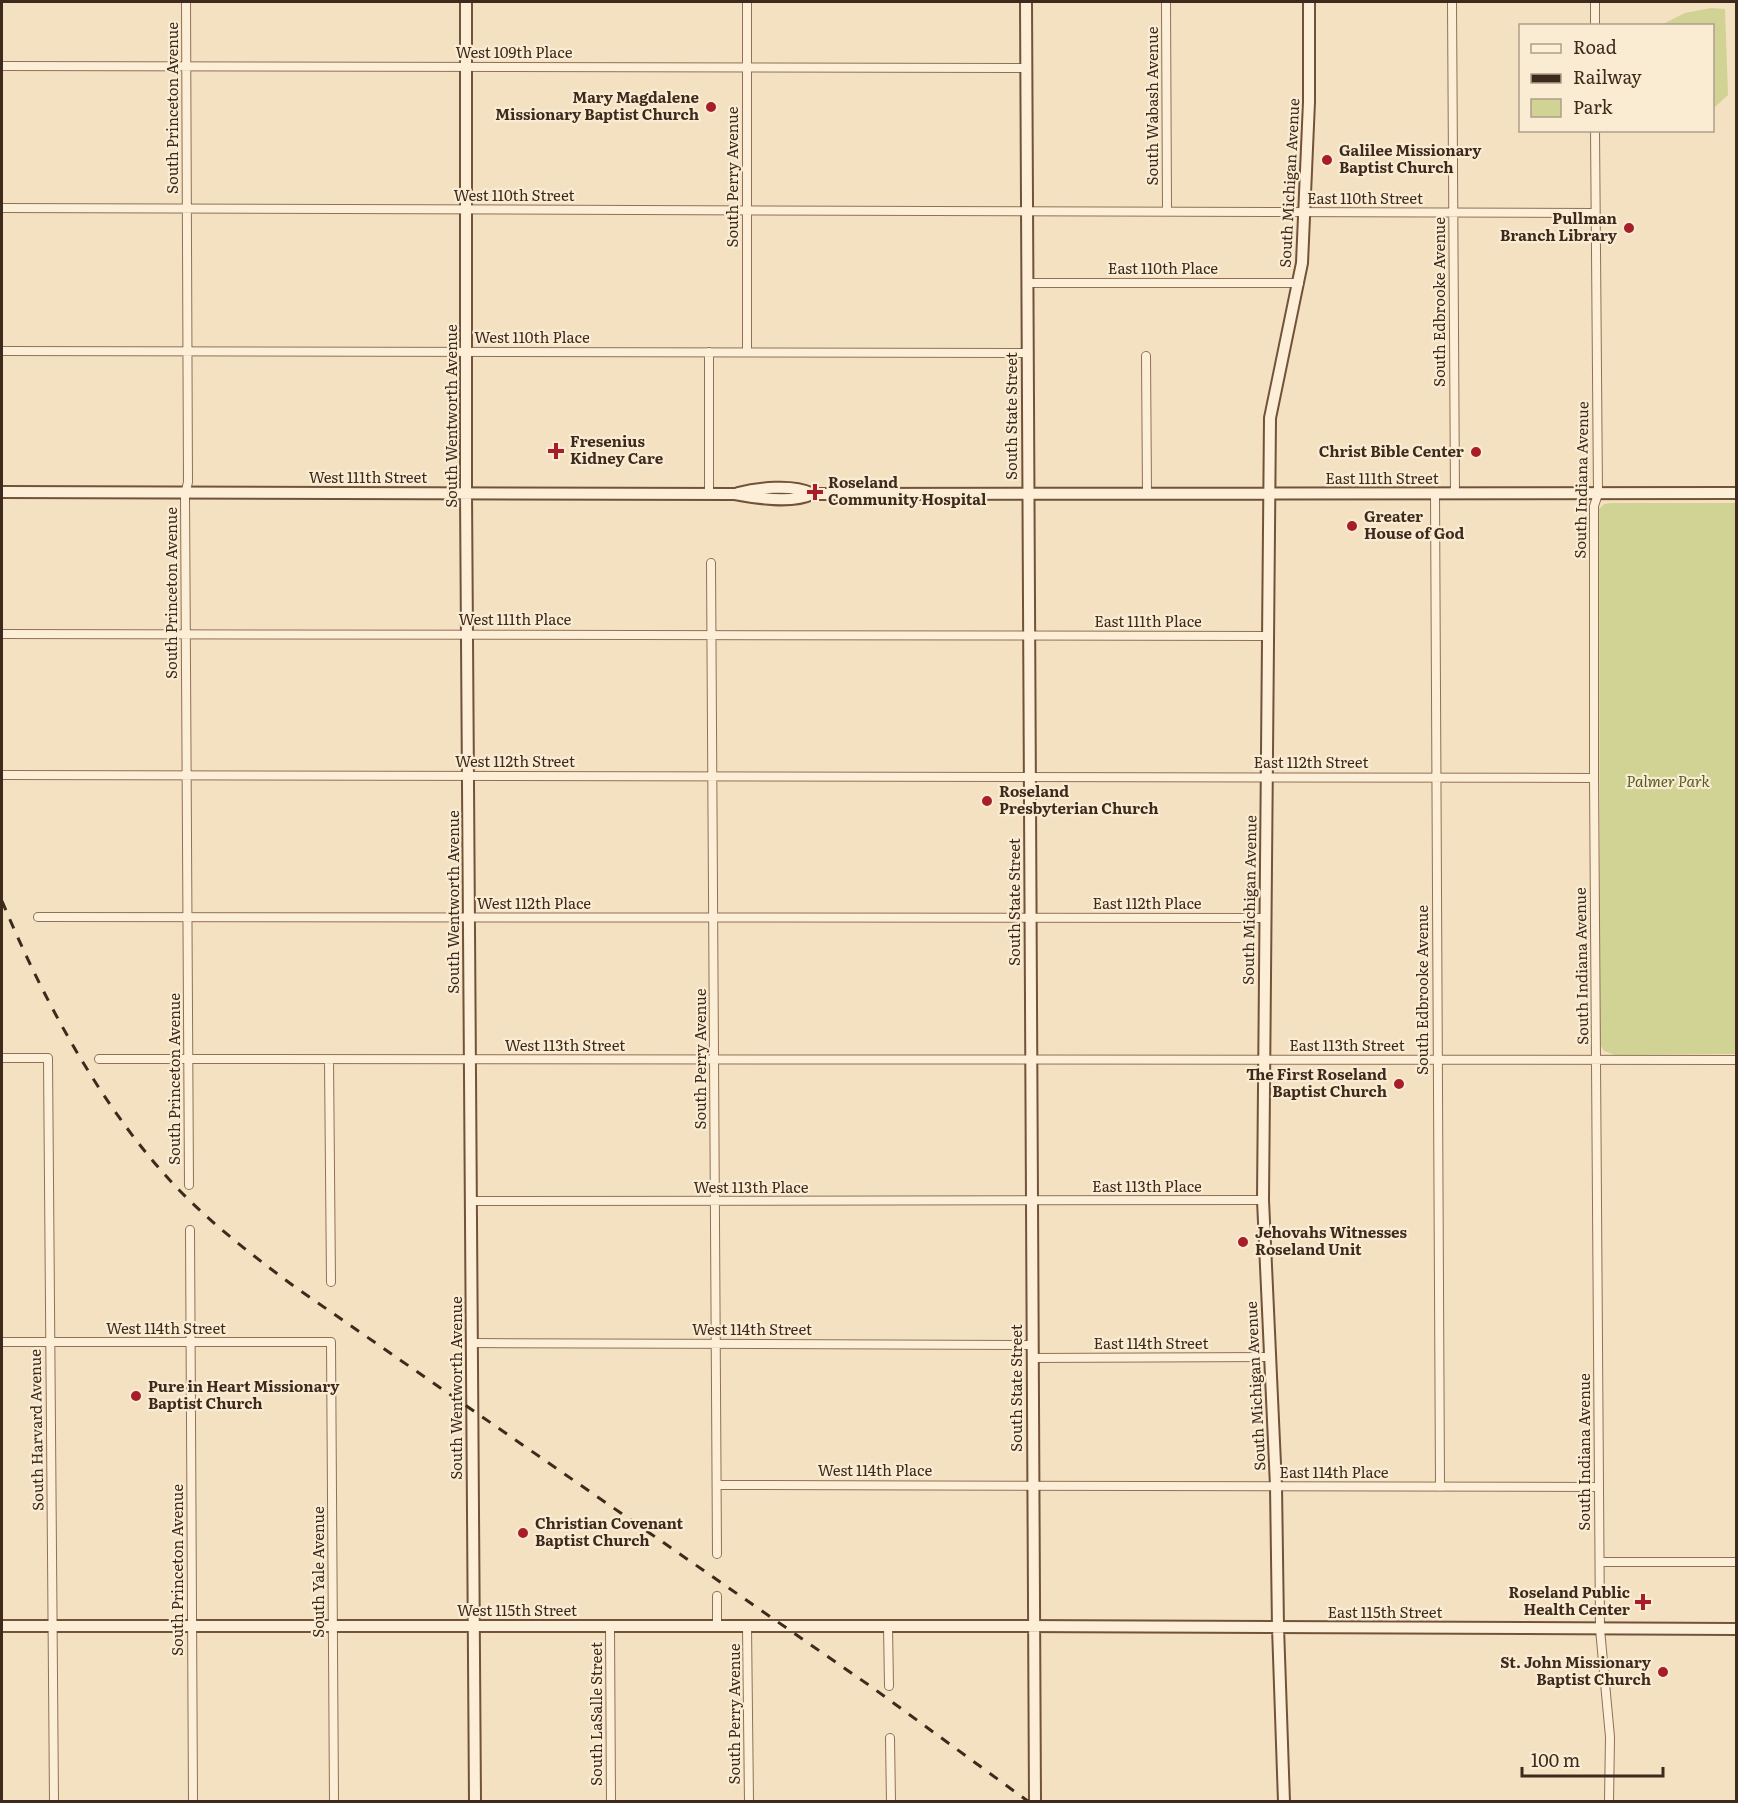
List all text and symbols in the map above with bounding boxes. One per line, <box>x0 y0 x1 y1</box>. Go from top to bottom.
street label: South Princeton Avenue <box>160 22 183 194</box>
legend <box>1519 24 1714 132</box>
street label: South Wabash Avenue <box>1140 26 1163 185</box>
text: Road <box>1573 33 1617 60</box>
street label: West 109th Place <box>455 40 573 63</box>
text: Railway <box>1573 63 1642 90</box>
place label: Mary Magdalene Missionary Baptist Church <box>495 85 699 125</box>
text: Park <box>1573 93 1614 120</box>
street label: South Michigan Avenue <box>1273 97 1304 268</box>
marker: Mary Magdalene Missionary Baptist Church <box>704 100 718 114</box>
street label: South Perry Avenue <box>720 106 743 247</box>
place label: Galilee Missionary Baptist Church <box>1339 138 1482 178</box>
marker: Galilee Missionary Baptist Church <box>1320 153 1334 167</box>
street label: West 110th Street <box>453 183 575 206</box>
street label: East 110th Street <box>1307 186 1423 209</box>
place label: Pullman Branch Library <box>1500 206 1618 246</box>
street label: South Edbrooke Avenue <box>1427 217 1450 387</box>
marker: Pullman Branch Library <box>1622 221 1636 235</box>
street label: East 110th Place <box>1108 256 1218 279</box>
street label: South Wentworth Avenue <box>439 324 462 508</box>
street label: West 110th Place <box>474 325 590 348</box>
street label: South State Street <box>999 352 1022 480</box>
street label: South Indiana Avenue <box>1568 401 1593 559</box>
place label: Fresenius Kidney Care <box>570 429 664 469</box>
place label: Christ Bible Center <box>1319 439 1464 462</box>
marker: Fresenius Kidney Care <box>547 442 565 460</box>
marker: Christ Bible Center <box>1469 445 1483 459</box>
street label: West 111th Street <box>309 465 427 488</box>
street label: East 111th Street <box>1325 466 1439 489</box>
place label: Roseland Community Hospital <box>828 470 987 510</box>
marker: Roseland Community Hospital <box>806 483 824 501</box>
place label: Greater House of God <box>1364 504 1465 544</box>
street label: South Princeton Avenue <box>159 507 182 679</box>
marker: Greater House of God <box>1345 519 1359 533</box>
street label: West 111th Place <box>459 607 572 630</box>
street label: East 111th Place <box>1094 609 1202 632</box>
street label: West 112th Street <box>455 749 575 772</box>
street label: East 112th Street <box>1254 750 1368 773</box>
park label: Palmer Park <box>1626 769 1710 792</box>
place label: Roseland Presbyterian Church <box>999 779 1159 819</box>
marker: Roseland Presbyterian Church <box>980 794 994 808</box>
street label: South Wentworth Avenue <box>441 810 464 994</box>
street label: South Michigan Avenue <box>1236 815 1261 985</box>
street label: South State Street <box>1002 838 1025 966</box>
street label: South Indiana Avenue <box>1568 887 1593 1045</box>
street label: West 112th Place <box>477 891 591 914</box>
street label: East 112th Place <box>1092 891 1202 914</box>
street label: South Edbrooke Avenue <box>1410 905 1433 1075</box>
street label: South Perry Avenue <box>688 988 711 1129</box>
street label: South Princeton Avenue <box>162 993 185 1165</box>
street label: West 113th Street <box>505 1033 625 1056</box>
street label: East 113th Street <box>1289 1033 1405 1056</box>
place label: The First Roseland Baptist Church <box>1246 1062 1387 1102</box>
marker: The First Roseland Baptist Church <box>1392 1077 1406 1091</box>
street label: East 113th Place <box>1092 1174 1202 1197</box>
street label: West 113th Place <box>694 1175 809 1198</box>
place label: Jehovahs Witnesses Roseland Unit <box>1255 1220 1407 1260</box>
marker: Jehovahs Witnesses Roseland Unit <box>1236 1235 1250 1249</box>
street label: South Wentworth Avenue <box>444 1296 467 1480</box>
street label: South Michigan Avenue <box>1239 1301 1270 1471</box>
street label: West 114th Street <box>106 1316 226 1339</box>
street label: West 114th Street <box>692 1317 812 1340</box>
street label: South State Street <box>1004 1324 1027 1452</box>
street label: East 114th Street <box>1094 1331 1208 1354</box>
street label: South Harvard Avenue <box>23 1349 48 1511</box>
street label: South Indiana Avenue <box>1572 1373 1595 1531</box>
place label: Pure in Heart Missionary Baptist Church <box>148 1374 340 1414</box>
marker: Pure in Heart Missionary Baptist Church <box>129 1389 143 1403</box>
street label: West 114th Place <box>818 1458 932 1481</box>
street label: East 114th Place <box>1279 1460 1389 1483</box>
street label: South Princeton Avenue <box>165 1484 188 1656</box>
street label: South Yale Avenue <box>306 1506 329 1638</box>
place label: Christian Covenant Baptist Church <box>535 1511 684 1551</box>
marker: Christian Covenant Baptist Church <box>516 1526 530 1540</box>
place label: Roseland Public Health Center <box>1509 1580 1630 1620</box>
marker: Roseland Public Health Center <box>1634 1593 1652 1611</box>
street label: West 115th Street <box>457 1598 577 1621</box>
street label: East 115th Street <box>1328 1600 1442 1623</box>
street label: South LaSalle Street <box>584 1642 607 1786</box>
street label: South Perry Avenue <box>722 1643 745 1784</box>
place label: St. John Missionary Baptist Church <box>1500 1650 1652 1690</box>
marker: St. John Missionary Baptist Church <box>1656 1665 1670 1679</box>
scale bar <box>1522 1740 1663 1778</box>
text: 100 m <box>1531 1746 1580 1773</box>

